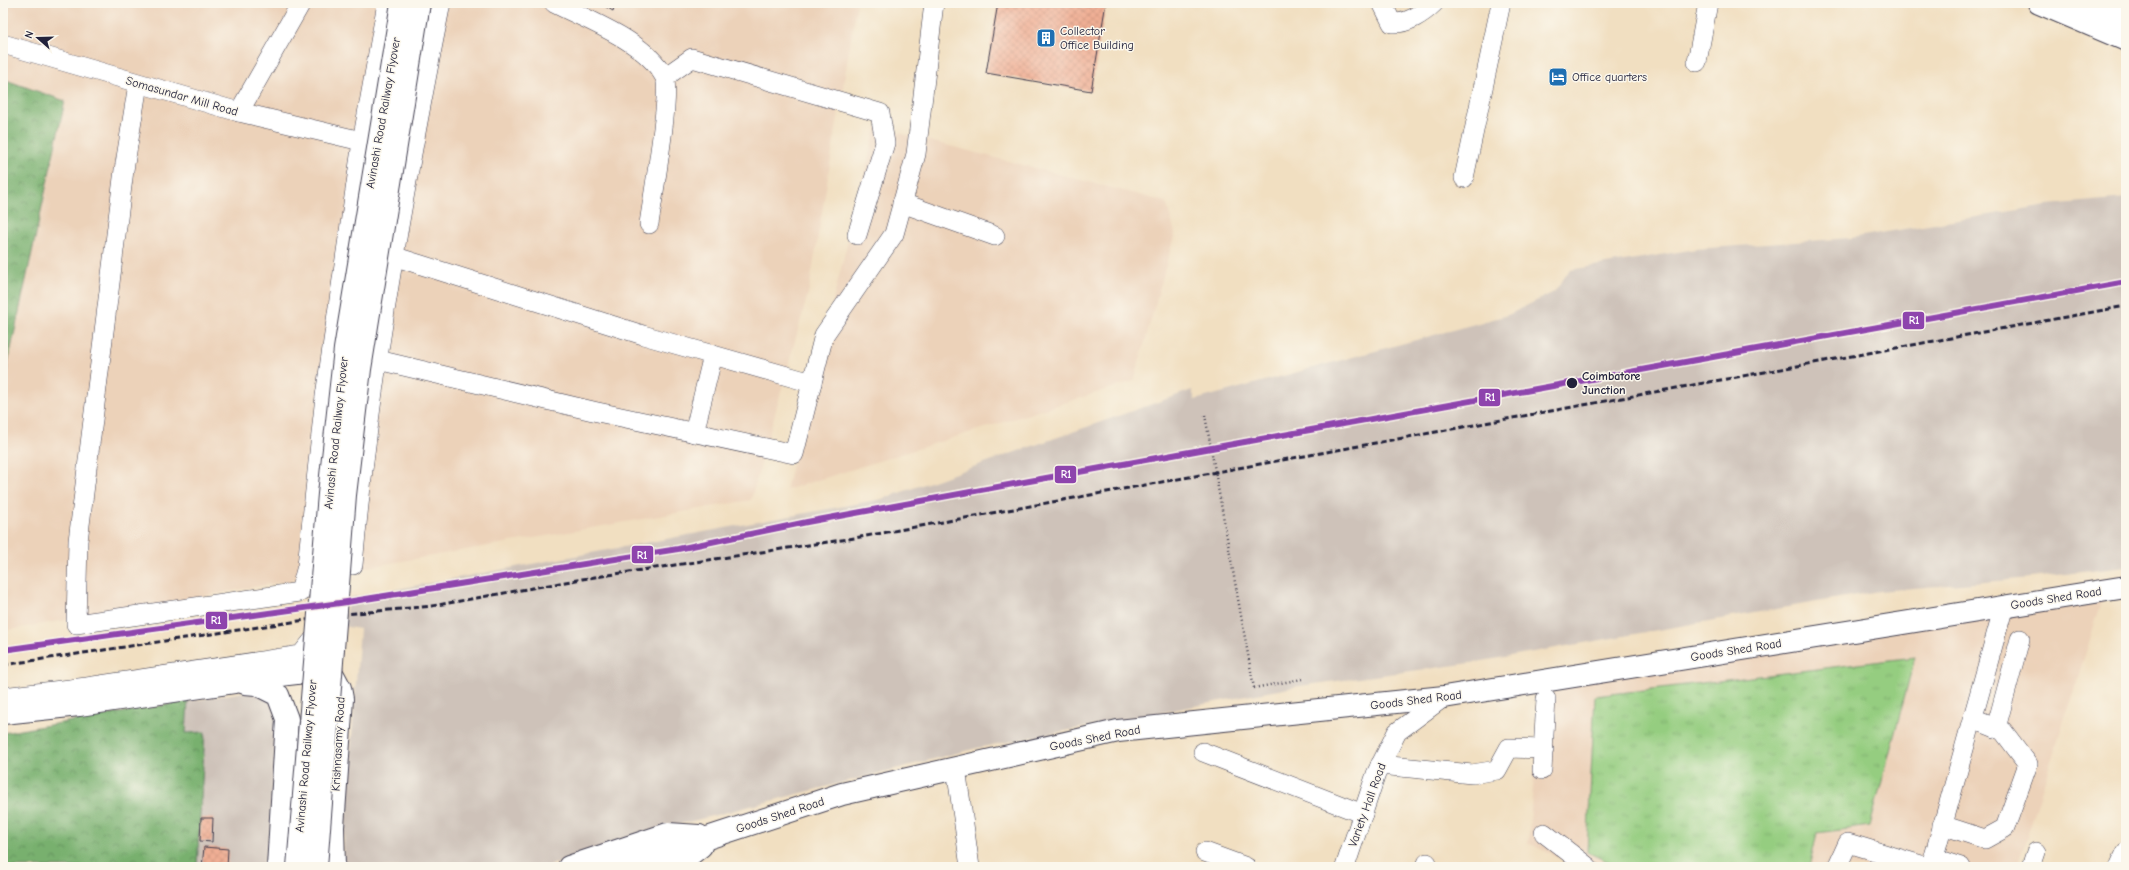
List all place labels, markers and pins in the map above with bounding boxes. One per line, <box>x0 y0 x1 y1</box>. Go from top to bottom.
place label: Collector Office Building <box>1060 24 1134 52</box>
building icon: Collector Office Building <box>1035 27 1057 49</box>
hotel icon: Office quarters <box>1547 66 1569 88</box>
place label: Office quarters <box>1572 70 1647 84</box>
place label: Coimbatore Junction <box>1582 369 1641 397</box>
marker: Coimbatore Junction <box>1565 376 1579 390</box>

